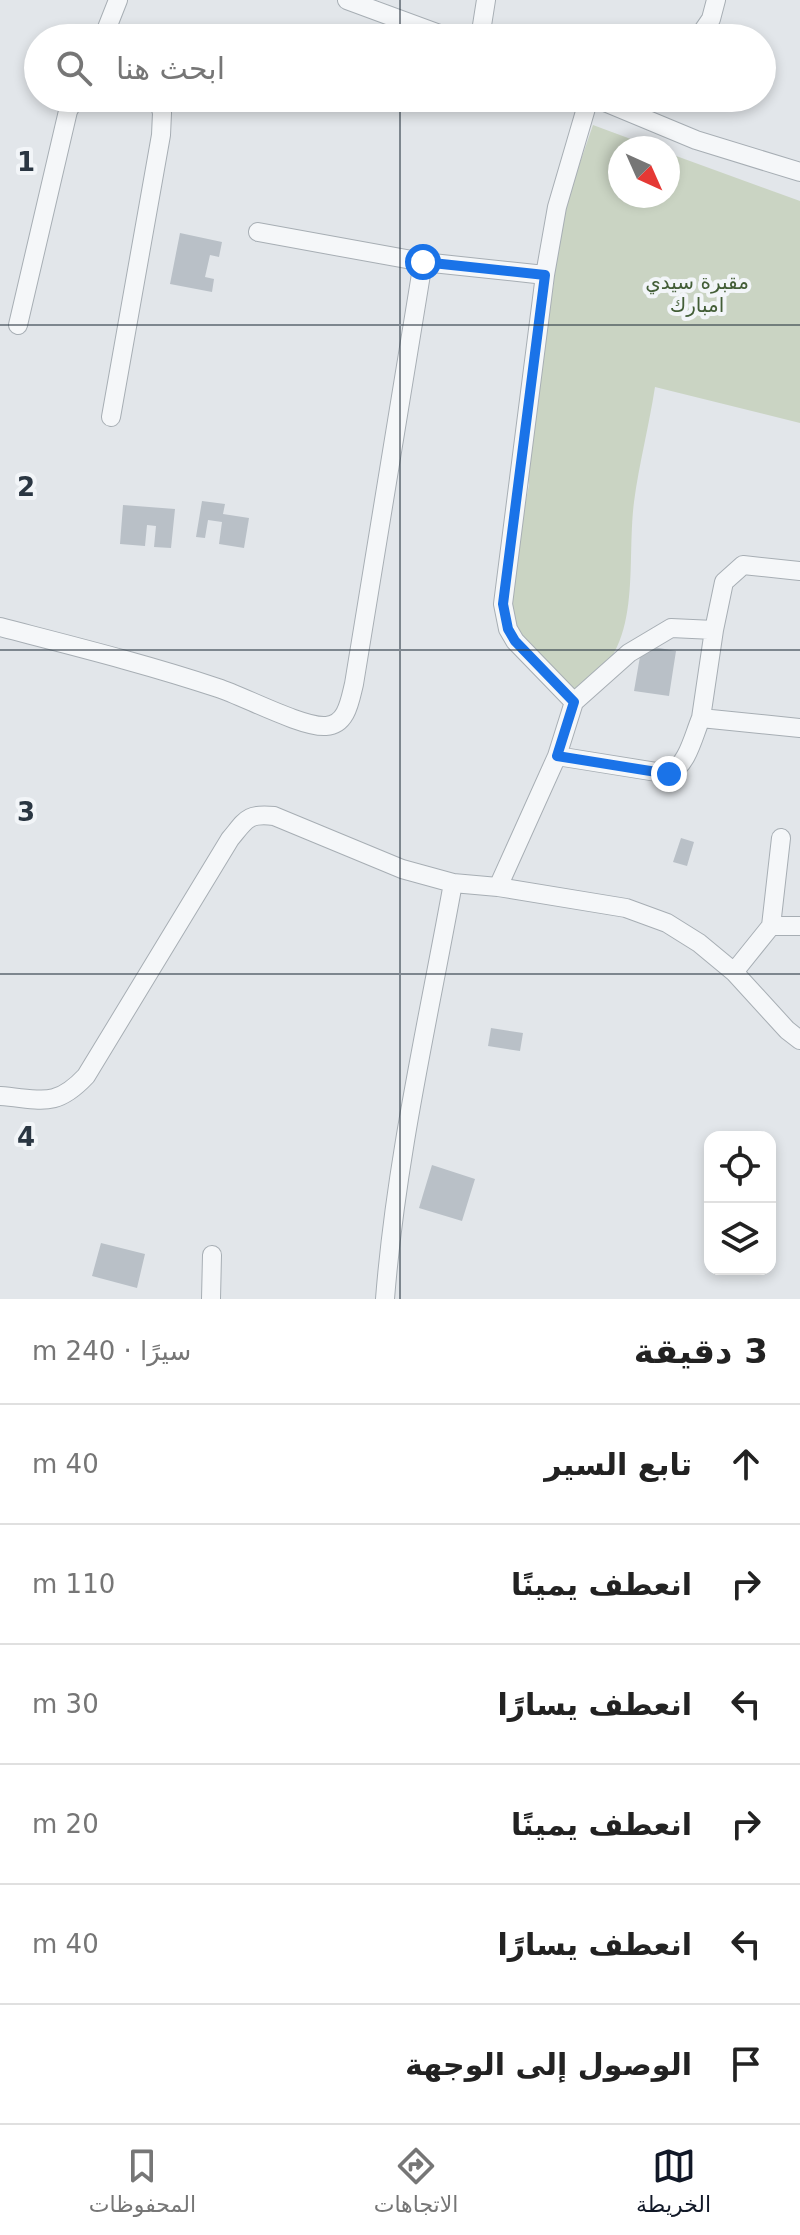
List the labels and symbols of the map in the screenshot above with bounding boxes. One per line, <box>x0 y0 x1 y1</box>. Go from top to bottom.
north arrow <box>608 136 680 208</box>
text: 1 <box>17 147 35 177</box>
route start <box>405 244 441 280</box>
park label: مقبرة سيدي امبارك <box>645 270 749 317</box>
text: 2 <box>17 472 35 502</box>
route end <box>651 756 687 792</box>
text: 3 <box>17 797 35 827</box>
text: 4 <box>17 1122 35 1152</box>

